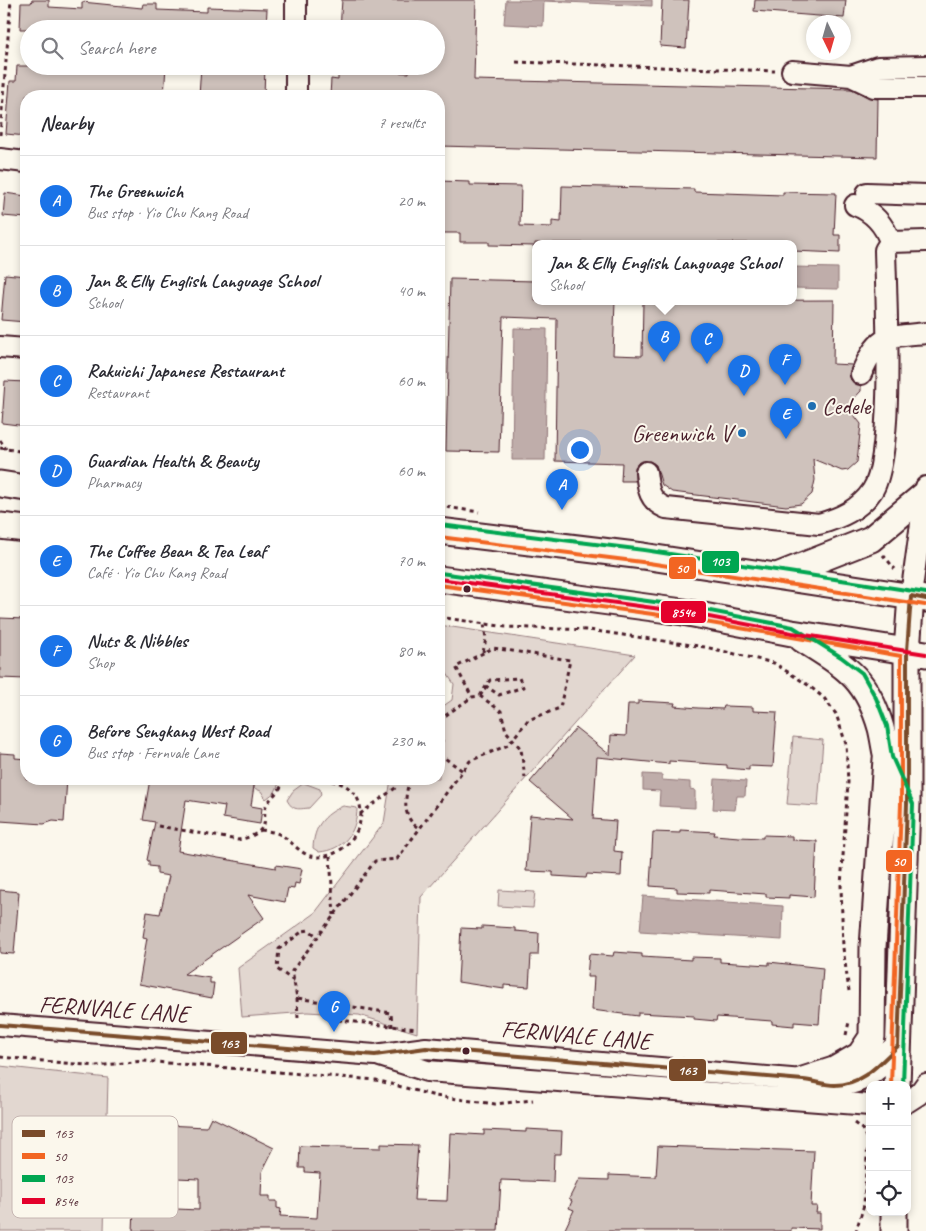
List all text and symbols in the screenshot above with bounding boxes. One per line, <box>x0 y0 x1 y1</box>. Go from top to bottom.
north arrow <box>806 15 851 60</box>
search box <box>20 20 445 75</box>
icon: search <box>38 34 66 62</box>
text: Search here <box>78 36 155 60</box>
text: Nearby <box>40 110 93 136</box>
text: 7 results <box>378 113 425 133</box>
text: The Greenwich <box>87 179 183 203</box>
text: A <box>52 191 60 211</box>
text: 20 m <box>398 191 425 211</box>
text: Bus stop · Yio Chu Kang Road <box>87 203 248 223</box>
popup <box>532 240 797 305</box>
text: Jan & Elly English Language School <box>549 251 780 275</box>
text: Jan & Elly English Language School <box>87 269 319 293</box>
text: School <box>549 275 583 295</box>
text: B <box>52 281 60 301</box>
text: 40 m <box>398 281 425 301</box>
text: School <box>87 293 121 313</box>
pin: B <box>648 321 680 362</box>
pin: C <box>691 323 723 364</box>
pin: F <box>769 344 801 385</box>
pin: D <box>728 355 760 396</box>
text: Rakuichi Japanese Restaurant <box>87 359 284 383</box>
text: C <box>52 371 60 391</box>
text: 60 m <box>398 371 425 391</box>
text: Restaurant <box>87 383 149 403</box>
place label: Cedele <box>822 391 872 421</box>
pin: E <box>770 398 802 439</box>
marker: Cedele <box>806 400 818 412</box>
place label: Greenwich V <box>631 418 736 448</box>
marker: Greenwich V <box>736 427 748 439</box>
your location <box>567 437 593 463</box>
text: Guardian Health & Beauty <box>87 449 259 473</box>
text: D <box>51 461 61 481</box>
text: 60 m <box>398 461 425 481</box>
pin: A <box>546 469 578 510</box>
text: Pharmacy <box>87 473 141 493</box>
text: The Coffee Bean & Tea Leaf <box>87 539 266 563</box>
line badge: 103 <box>701 550 740 574</box>
text: E <box>52 551 60 571</box>
text: 70 m <box>398 551 425 571</box>
text: 103 <box>711 553 731 570</box>
line badge: 50 <box>668 556 697 580</box>
text: 50 <box>676 560 690 577</box>
text: Café · Yio Chu Kang Road <box>87 563 226 583</box>
unlabelled marker <box>462 584 472 594</box>
line badge: 854e <box>660 600 707 624</box>
text: 854e <box>671 604 696 621</box>
text: Nuts & Nibbles <box>87 629 188 653</box>
text: F <box>52 641 60 661</box>
text: 80 m <box>398 641 425 661</box>
text: Shop <box>87 653 114 673</box>
text: Before Sengkang West Road <box>87 719 269 743</box>
text: G <box>52 731 60 751</box>
text: 230 m <box>391 731 425 751</box>
text: Bus stop · Fernvale Lane <box>87 743 219 763</box>
line badge: 50 <box>885 849 913 873</box>
text: 50 <box>893 853 907 870</box>
street label: FERNVALE LANE <box>38 989 192 1029</box>
pin: G <box>318 991 350 1032</box>
street label: FERNVALE LANE <box>500 1014 655 1057</box>
line badge: 163 <box>210 1031 248 1055</box>
text: 163 <box>219 1035 240 1052</box>
unlabelled marker <box>461 1046 471 1056</box>
line badge: 163 <box>668 1058 707 1082</box>
text: 163 <box>677 1062 698 1079</box>
map controls <box>866 1081 911 1216</box>
button: + <box>866 1081 911 1126</box>
legend <box>12 1116 178 1218</box>
text: 163 <box>54 1125 75 1142</box>
button: − <box>866 1126 911 1171</box>
text: 50 <box>54 1148 68 1165</box>
text: 103 <box>54 1170 75 1187</box>
button: locate <box>866 1171 911 1216</box>
text: 854e <box>54 1193 79 1210</box>

